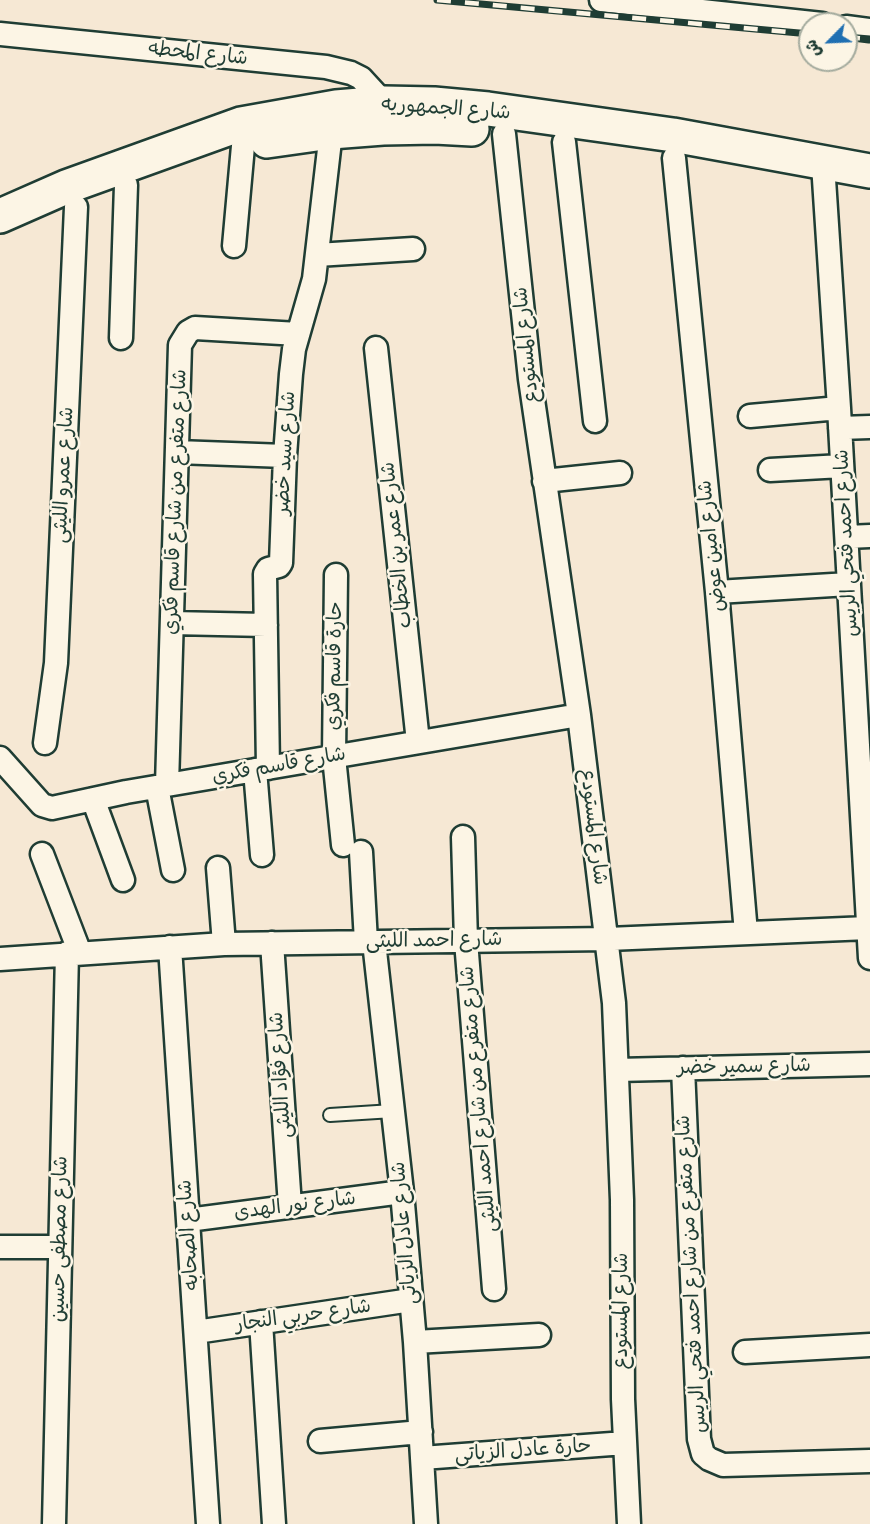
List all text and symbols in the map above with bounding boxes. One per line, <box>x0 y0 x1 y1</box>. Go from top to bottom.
north arrow <box>798 12 858 72</box>
text: ش <box>801 36 826 61</box>
street label: شارع المحطه <box>147 37 249 71</box>
street label: شارع الجمهوريه <box>381 93 511 125</box>
street label: شارع المستودع <box>509 286 545 404</box>
street label: شارع متفرع من شارع قاسم فكري <box>159 369 193 635</box>
street label: شارع سيد خضر <box>271 390 301 516</box>
street label: شارع عمرو الليثى <box>48 406 80 544</box>
street label: شارع احمد فتحي الريس <box>830 449 864 637</box>
street label: شارع عمر بن الخطاب <box>376 461 418 629</box>
street label: شارع امين عوض <box>693 479 731 613</box>
street label: حارة قاسم فكري <box>322 601 348 731</box>
street label: شارع قاسم فكري <box>210 742 348 790</box>
street label: شارع المستودع <box>574 768 612 886</box>
street label: شارع احمد الليثى <box>366 928 502 954</box>
street label: شارع متفرع من شارع احمد الليثى <box>455 965 503 1233</box>
street label: شارع فؤاد الليثى <box>265 1011 297 1139</box>
street label: شارع سمير خضر <box>677 1054 811 1080</box>
street label: شارع متفرع من شارع احمد فتحي الريس <box>672 1114 712 1434</box>
street label: شارع مصطفى حسين <box>47 1156 73 1322</box>
street label: شارع عادل الزياتى <box>387 1160 423 1306</box>
street label: شارع الصحابه <box>173 1179 205 1291</box>
street label: شارع نور الهدى <box>233 1187 357 1225</box>
street label: شارع المستودع <box>610 1253 634 1369</box>
street label: شارع حربي النجار <box>234 1295 372 1337</box>
street label: حارة عادل الزياتى <box>454 1434 592 1468</box>

